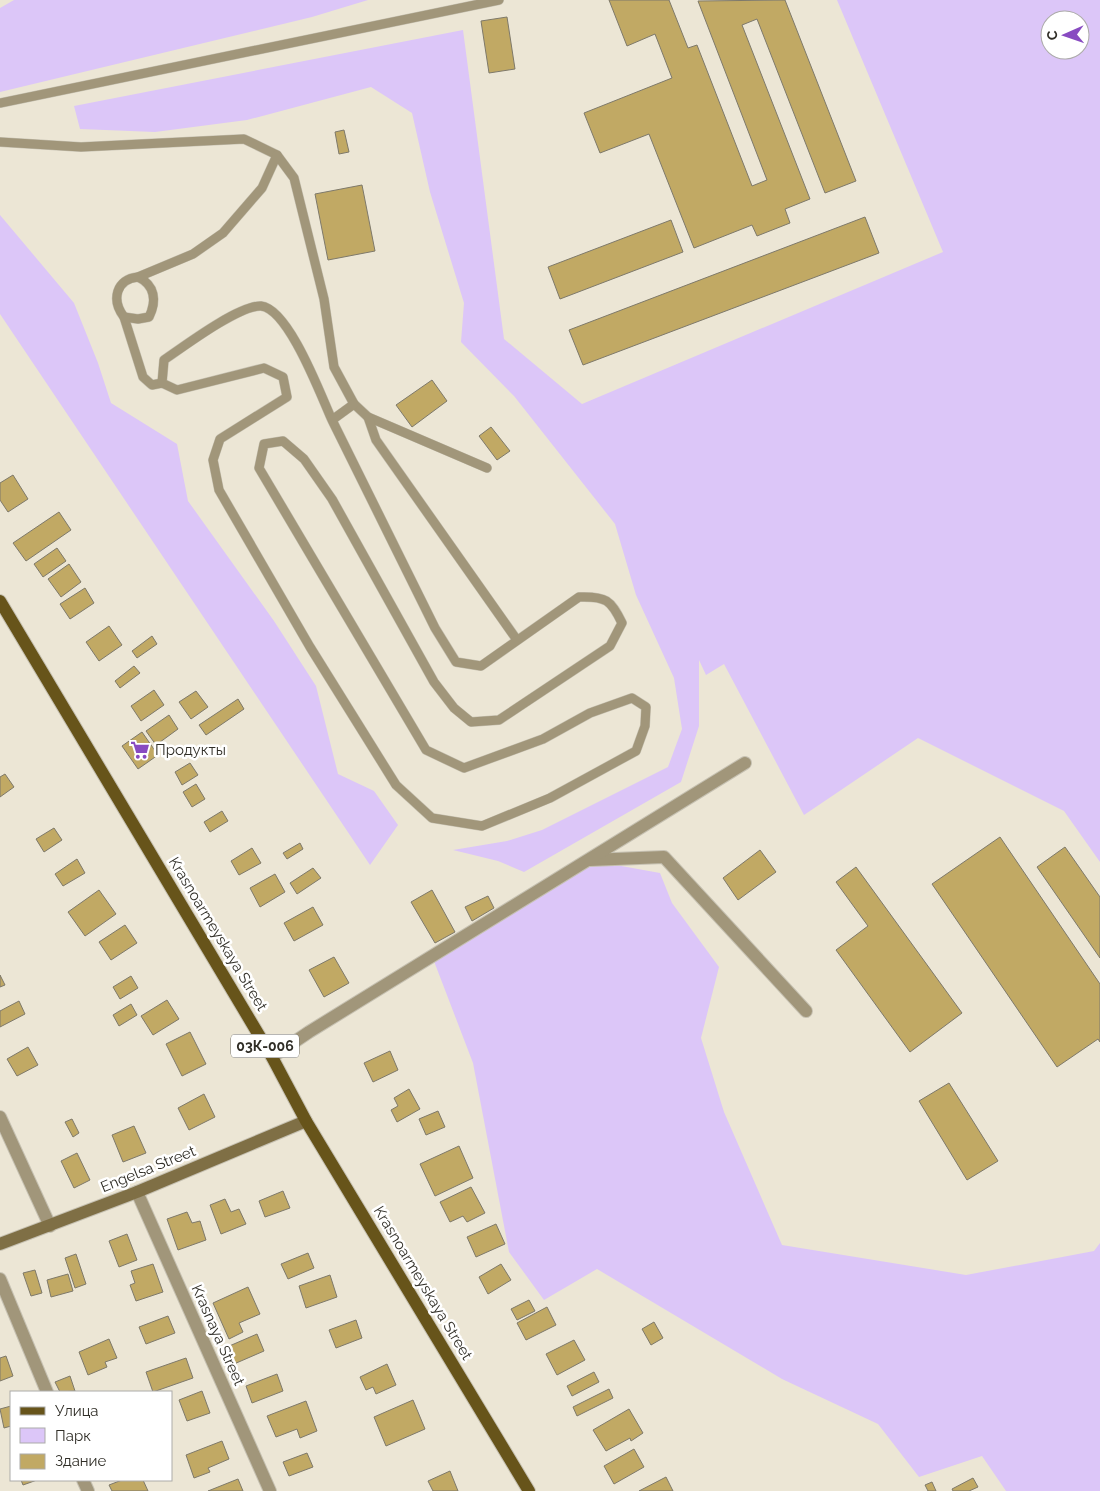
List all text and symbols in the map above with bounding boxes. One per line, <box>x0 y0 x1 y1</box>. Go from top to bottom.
north arrow <box>1040 10 1090 60</box>
text: С <box>1044 30 1060 41</box>
supermarket icon: Продукты <box>129 739 151 761</box>
place label: Продукты <box>155 741 226 759</box>
street label: Krasnoarmeyskaya Street <box>165 854 271 1014</box>
road number: 03К-006 <box>231 1034 299 1058</box>
street label: Engelsa Street <box>98 1142 198 1196</box>
street label: Krasnoarmeyskaya Street <box>370 1203 476 1363</box>
street label: Krasnaya Street <box>188 1282 248 1388</box>
legend <box>10 1391 172 1481</box>
text: Улица <box>55 1402 99 1420</box>
text: Парк <box>55 1427 91 1445</box>
text: Здание <box>55 1452 107 1470</box>

